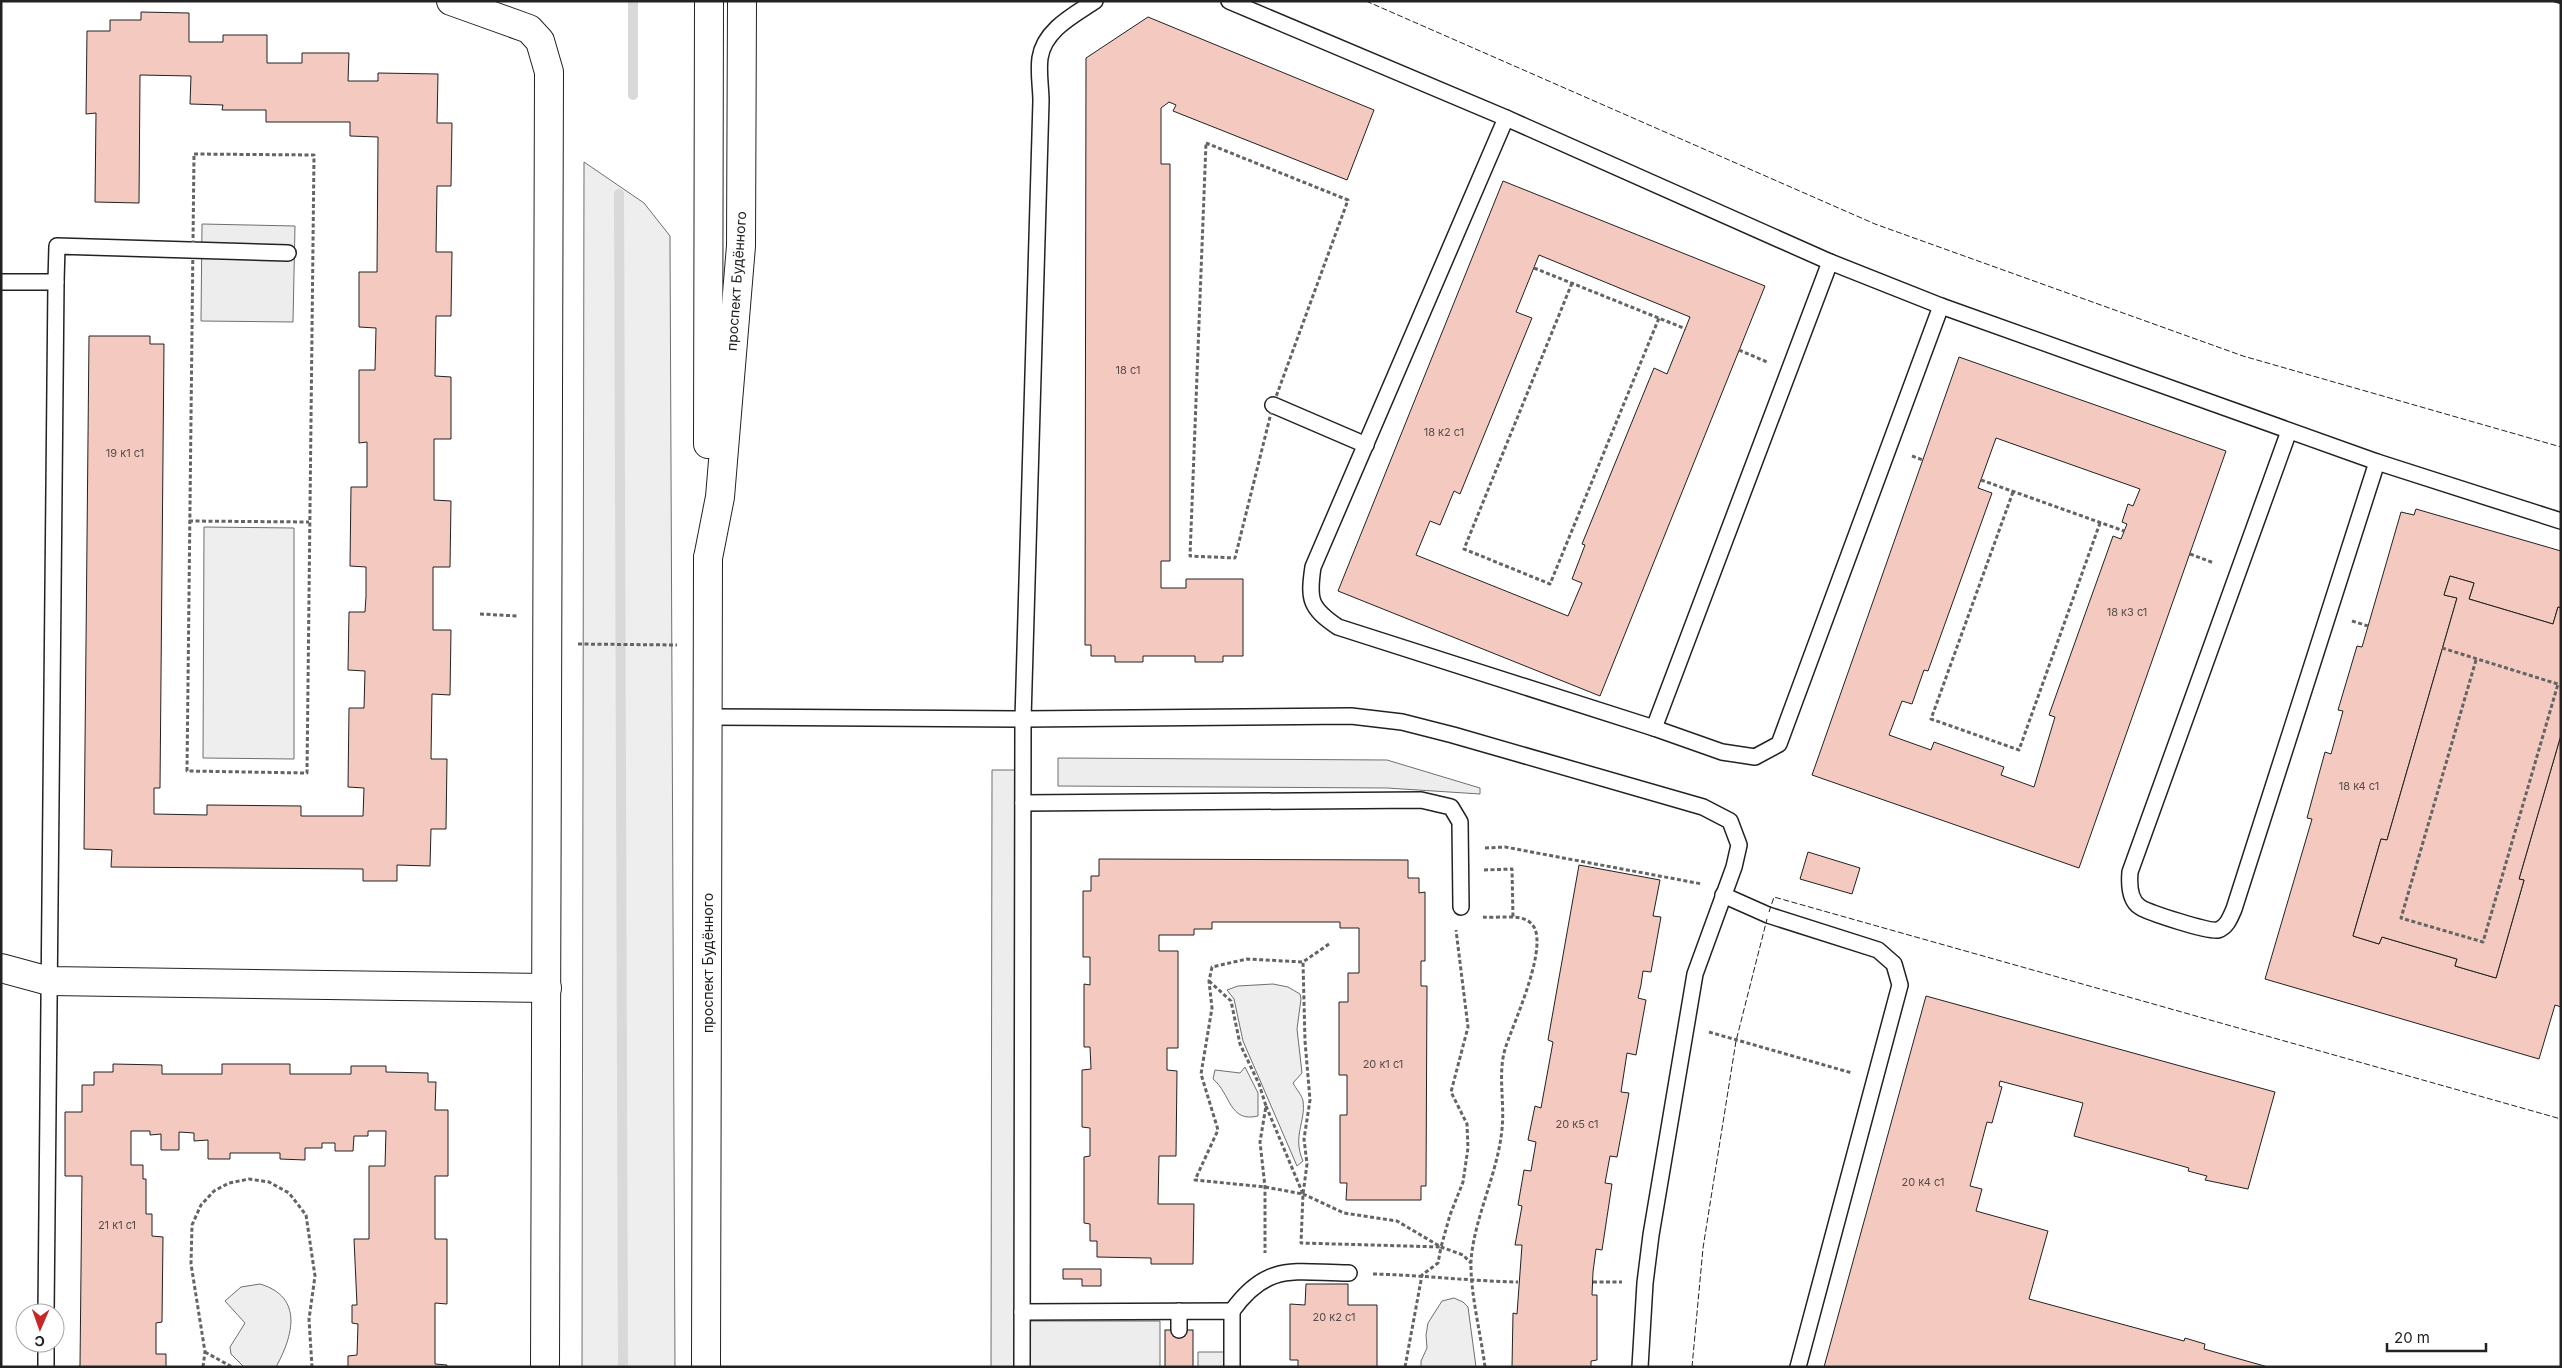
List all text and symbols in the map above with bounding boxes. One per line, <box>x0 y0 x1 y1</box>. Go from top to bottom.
street label: проспект Будённого <box>723 211 749 351</box>
house number: 18 с1 <box>1116 363 1140 377</box>
house number: 18 к2 с1 <box>1424 425 1464 439</box>
house number: 19 к1 с1 <box>106 446 144 460</box>
house number: 18 к3 с1 <box>2107 605 2147 619</box>
house number: 18 к4 с1 <box>2339 779 2379 793</box>
street label: проспект Будённого <box>699 893 716 1033</box>
house number: 20 к1 с1 <box>1363 1057 1403 1071</box>
house number: 20 к5 с1 <box>1556 1117 1598 1131</box>
house number: 20 к4 с1 <box>1902 1175 1944 1189</box>
house number: 21 к1 с1 <box>98 1218 136 1232</box>
north arrow <box>15 1303 65 1353</box>
house number: 20 к2 с1 <box>1313 1310 1355 1324</box>
scale bar <box>2387 1320 2486 1352</box>
text: 20 m <box>2394 1328 2430 1347</box>
text: С <box>34 1333 45 1350</box>

